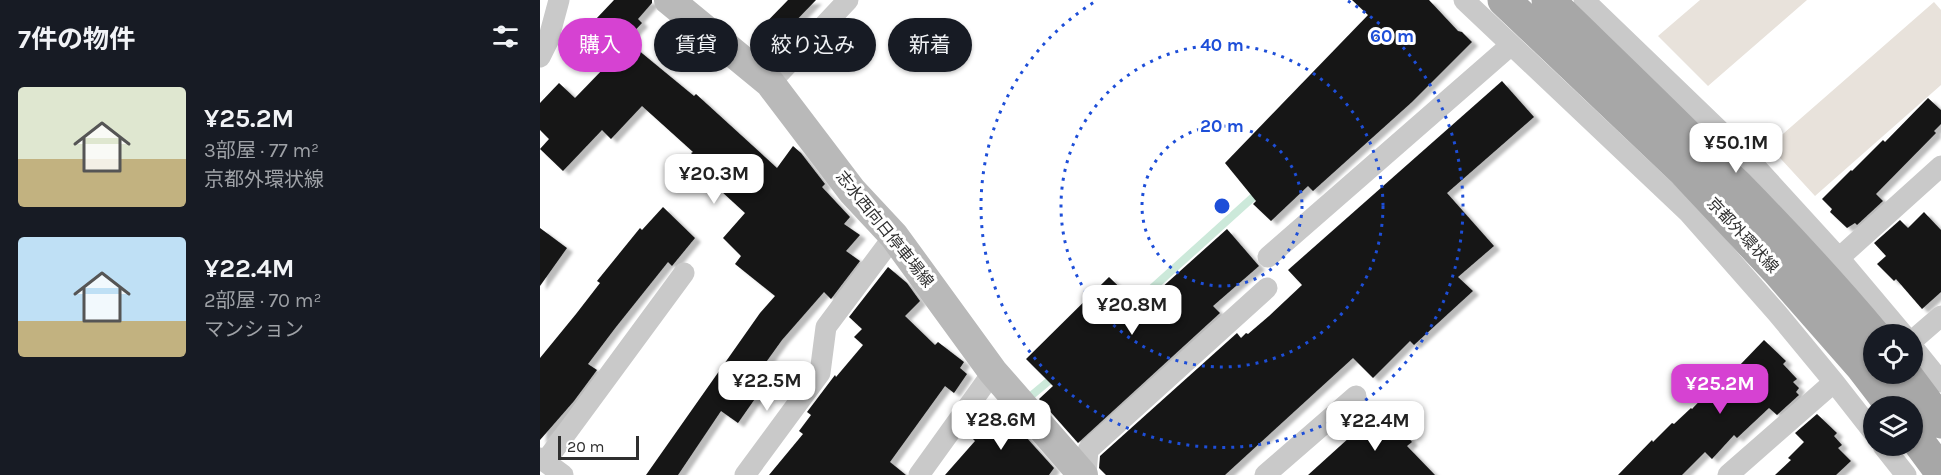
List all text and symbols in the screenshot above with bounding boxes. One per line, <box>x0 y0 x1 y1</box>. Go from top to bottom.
chip: 購入 <box>558 18 642 72</box>
chip: 賃貸 <box>654 18 738 72</box>
chip: 絞り込み <box>750 18 876 72</box>
chip: 新着 <box>888 18 972 72</box>
icon: filters <box>489 20 522 53</box>
text: 7件の物件 <box>18 24 135 55</box>
text: 60 m <box>1370 25 1414 47</box>
text: 40 m <box>1200 34 1244 56</box>
text: ¥25.2M <box>204 103 294 134</box>
icon: home <box>66 111 138 183</box>
text: 20 m <box>1200 115 1244 137</box>
pin: ¥50.1M <box>1687 123 1785 174</box>
text: ¥50.1M <box>1704 131 1768 154</box>
text: 3部屋 · 77 m² <box>204 139 319 162</box>
pin: ¥20.3M <box>665 154 763 205</box>
text: ¥20.3M <box>679 162 749 185</box>
street label: 志水西向日停車場線 <box>832 167 938 291</box>
text: 京都外環状線 <box>204 168 324 191</box>
street label: 京都外環状線 <box>1703 193 1783 277</box>
centre of rings <box>1212 196 1232 216</box>
text: ¥22.4M <box>204 253 295 284</box>
icon: home <box>66 261 138 333</box>
pin: ¥20.8M <box>1083 285 1181 336</box>
text: 2部屋 · 70 m² <box>204 289 321 312</box>
text: ¥20.8M <box>1096 293 1168 316</box>
text: マンション <box>204 318 304 341</box>
map controls <box>1863 324 1923 456</box>
button: locate <box>1863 324 1923 384</box>
pin: ¥22.5M <box>718 361 816 412</box>
pin: ¥25.2M <box>1671 364 1769 415</box>
text: ¥22.5M <box>732 369 802 392</box>
text: ¥25.2M <box>1685 372 1755 395</box>
button: layers <box>1863 396 1923 456</box>
pin: ¥28.6M <box>952 400 1050 451</box>
pin: ¥22.4M <box>1326 401 1424 452</box>
text: ¥28.6M <box>966 408 1036 431</box>
text: ¥22.4M <box>1340 409 1410 432</box>
scale bar <box>558 433 639 460</box>
text: 20 m <box>567 437 605 456</box>

